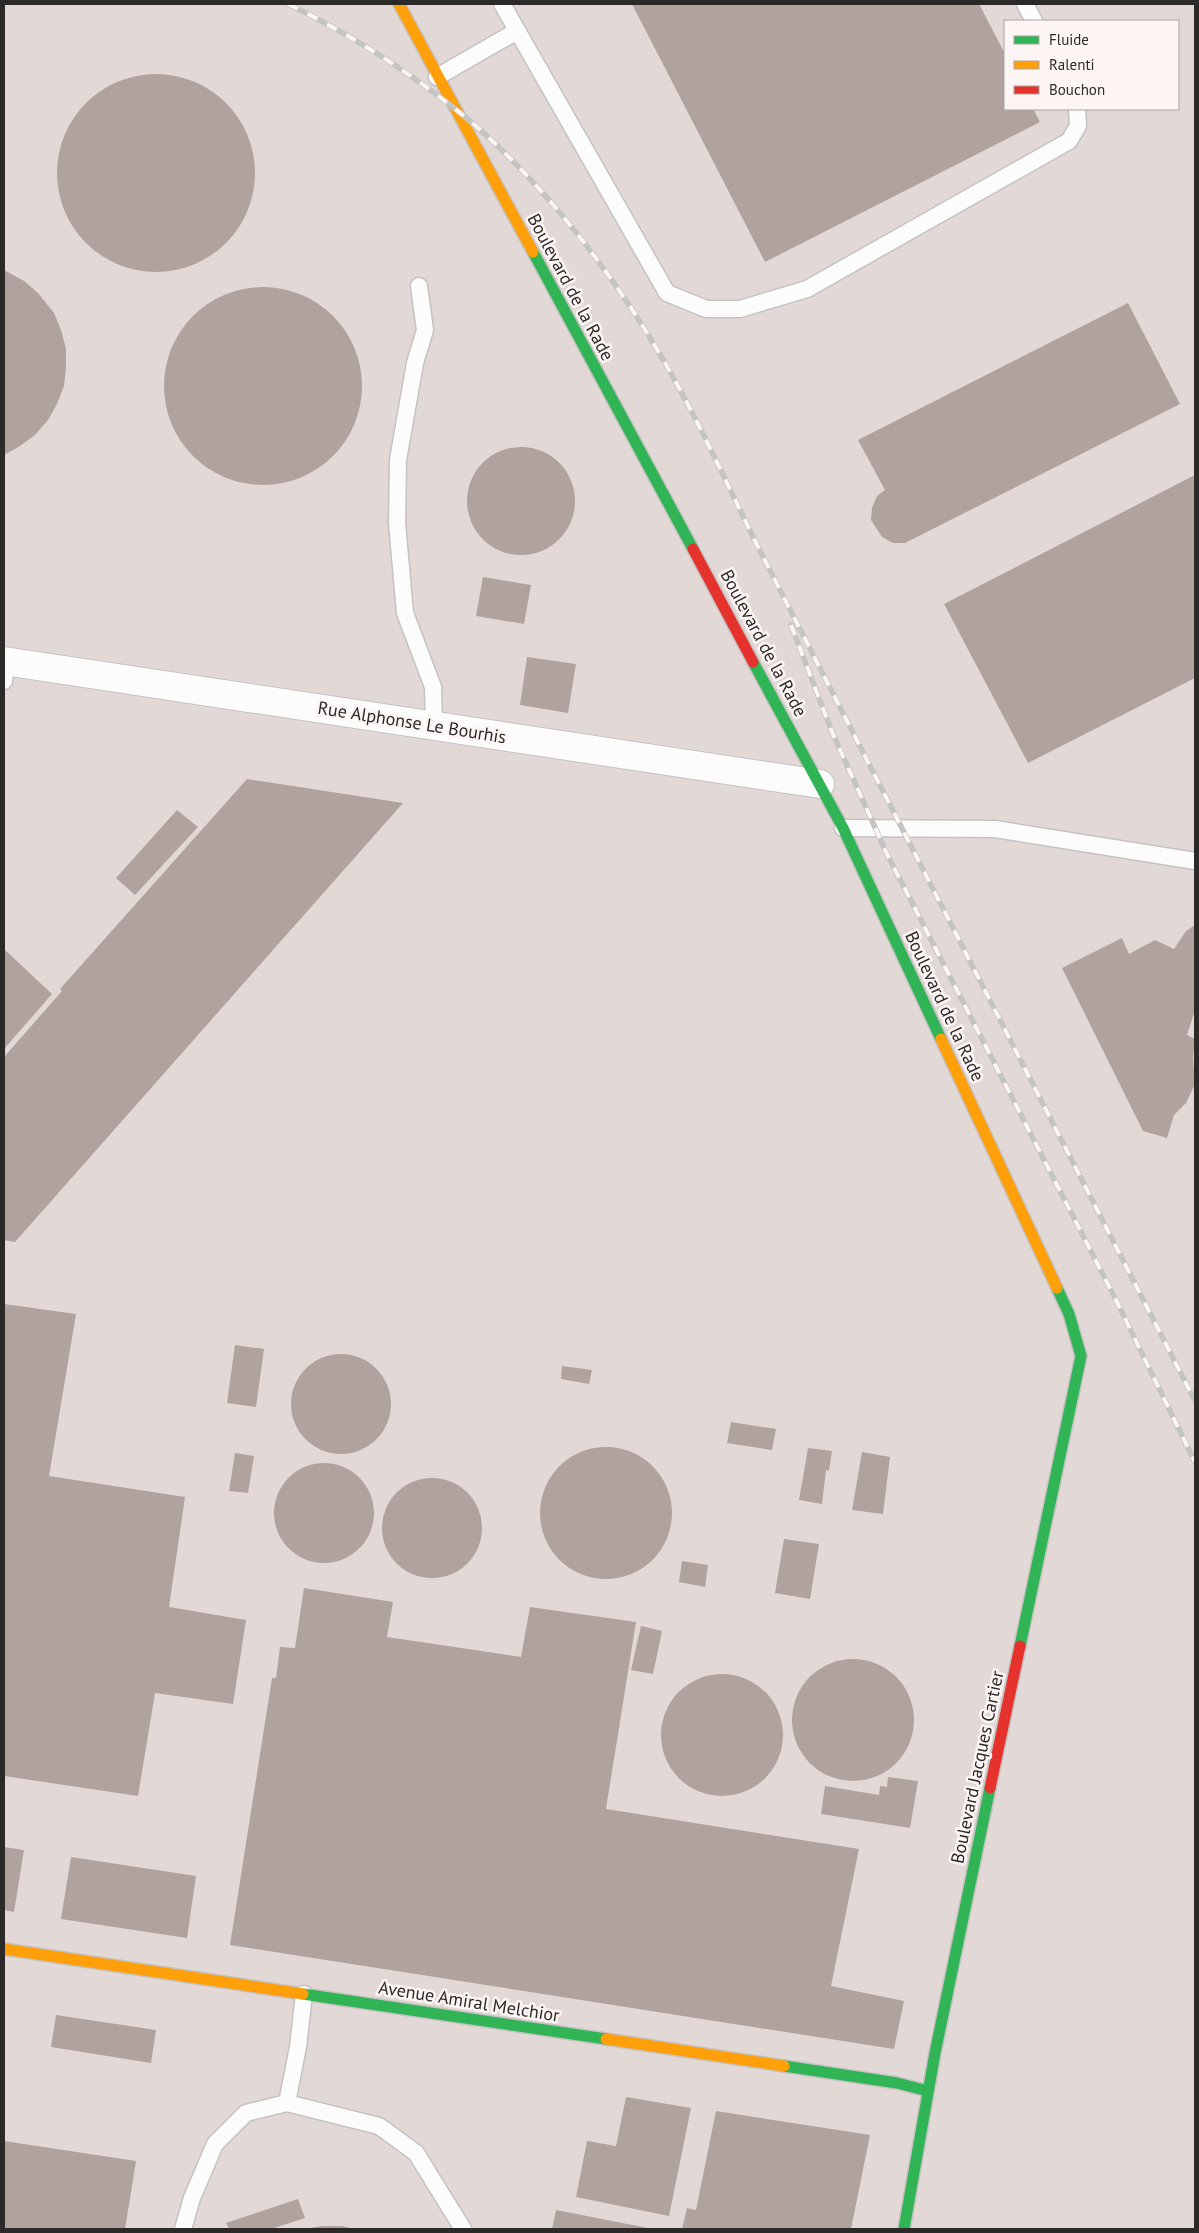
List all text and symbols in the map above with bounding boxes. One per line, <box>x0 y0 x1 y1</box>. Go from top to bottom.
legend <box>1004 20 1179 110</box>
text: Fluide <box>1049 30 1089 49</box>
text: Ralenti <box>1049 55 1095 74</box>
text: Bouchon <box>1049 80 1105 99</box>
street label: Boulevard de la Rade <box>523 210 619 364</box>
street label: Boulevard de la Rade <box>716 566 812 720</box>
street label: Rue Alphonse Le Bourhis <box>316 696 508 748</box>
street label: Boulevard de la Rade <box>900 927 990 1085</box>
street label: Boulevard Jacques Cartier <box>945 1668 1009 1866</box>
street label: Avenue Amiral Melchior <box>377 1975 561 2027</box>

